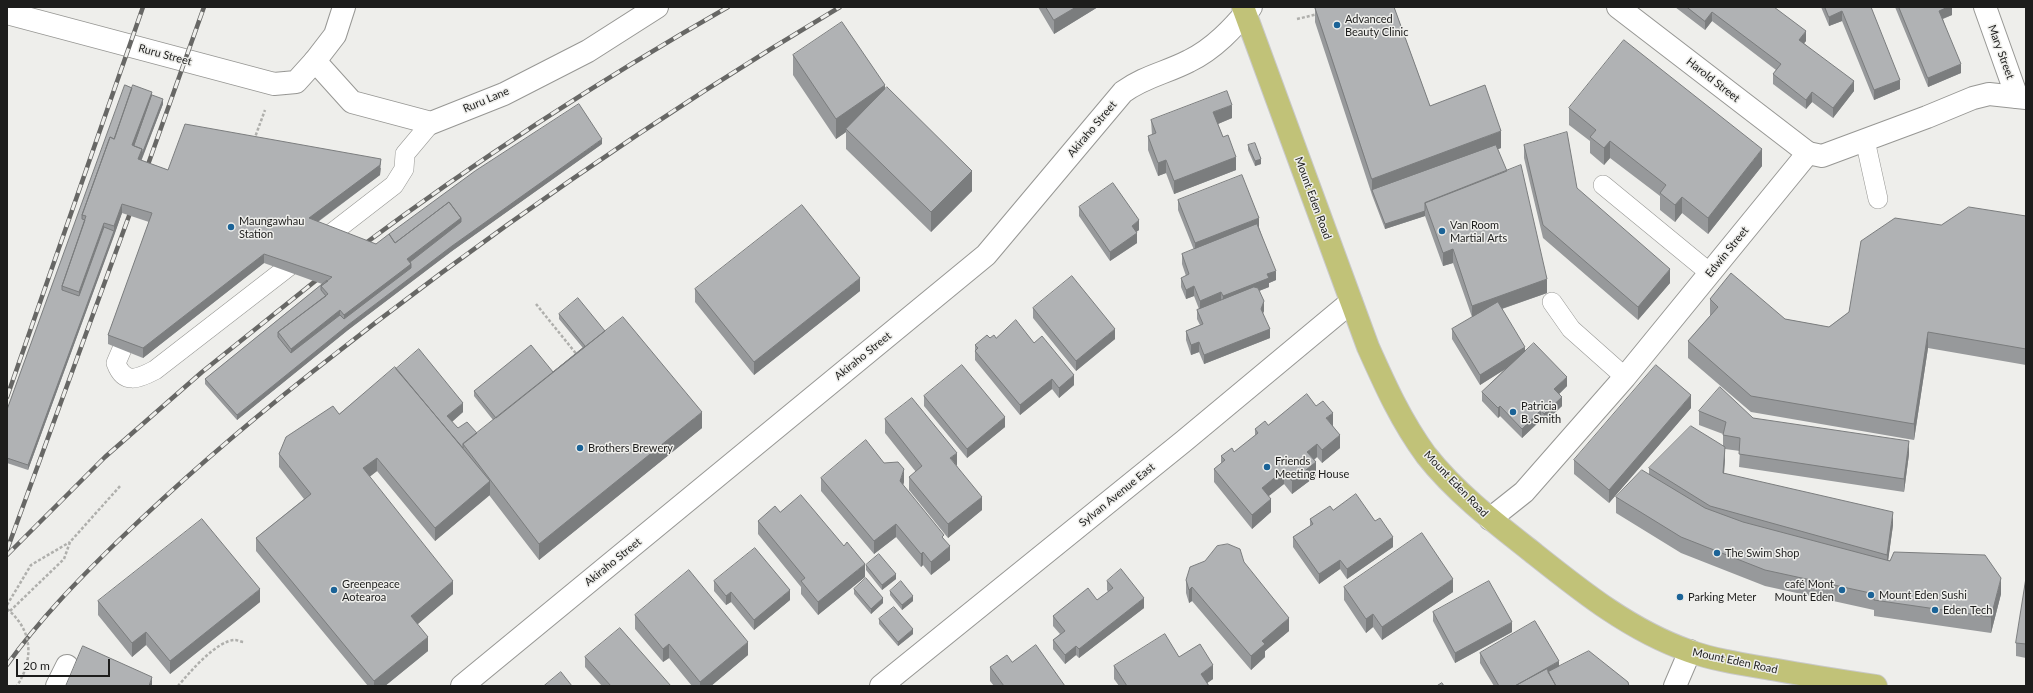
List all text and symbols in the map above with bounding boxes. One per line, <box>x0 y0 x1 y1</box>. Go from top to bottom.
place label: Advanced Beauty Clinic <box>1345 12 1408 38</box>
marker: Advanced Beauty Clinic <box>1332 20 1342 30</box>
street label: Mary Street <box>1985 23 2017 81</box>
street label: Ruru Street <box>137 42 193 68</box>
street label: Harold Street <box>1684 55 1742 105</box>
street label: Ruru Lane <box>461 84 511 116</box>
street label: Akiraho Street <box>1065 98 1119 160</box>
street label: Mount Eden Road <box>1292 155 1334 241</box>
place label: Maungawhau Station <box>239 214 304 240</box>
place label: Van Room Martial Arts <box>1450 218 1507 244</box>
marker: Maungawhau Station <box>226 222 236 232</box>
street label: Edwin Street <box>1703 224 1751 280</box>
marker: Van Room Martial Arts <box>1437 226 1447 236</box>
street label: Akiraho Street <box>832 329 894 383</box>
place label: Patricia B. Smith <box>1521 399 1561 425</box>
marker: Patricia B. Smith <box>1508 407 1518 417</box>
place label: Brothers Brewery <box>588 441 673 455</box>
marker: Brothers Brewery <box>575 443 585 453</box>
street label: Mount Eden Road <box>1421 448 1491 520</box>
place label: Friends Meeting House <box>1275 454 1349 480</box>
street label: Sylvan Avenue East <box>1076 460 1158 530</box>
marker: Friends Meeting House <box>1262 462 1272 472</box>
street label: Akiraho Street <box>582 535 644 589</box>
place label: The Swim Shop <box>1725 546 1800 560</box>
marker: The Swim Shop <box>1712 548 1722 558</box>
place label: Greenpeace Aotearoa <box>342 577 400 603</box>
place label: café Mont Mount Eden <box>1775 577 1834 603</box>
marker: Greenpeace Aotearoa <box>329 585 339 595</box>
marker: café Mont Mount Eden <box>1837 585 1847 595</box>
place label: Mount Eden Sushi <box>1879 588 1967 602</box>
place label: Parking Meter <box>1688 590 1756 604</box>
marker: Mount Eden Sushi <box>1866 590 1876 600</box>
marker: Parking Meter <box>1675 592 1685 602</box>
place label: Eden Tech <box>1943 603 1992 617</box>
marker: Eden Tech <box>1930 605 1940 615</box>
street label: Mount Eden Road <box>1691 646 1779 676</box>
scale bar <box>18 651 112 677</box>
text: 20 m <box>23 658 50 673</box>

